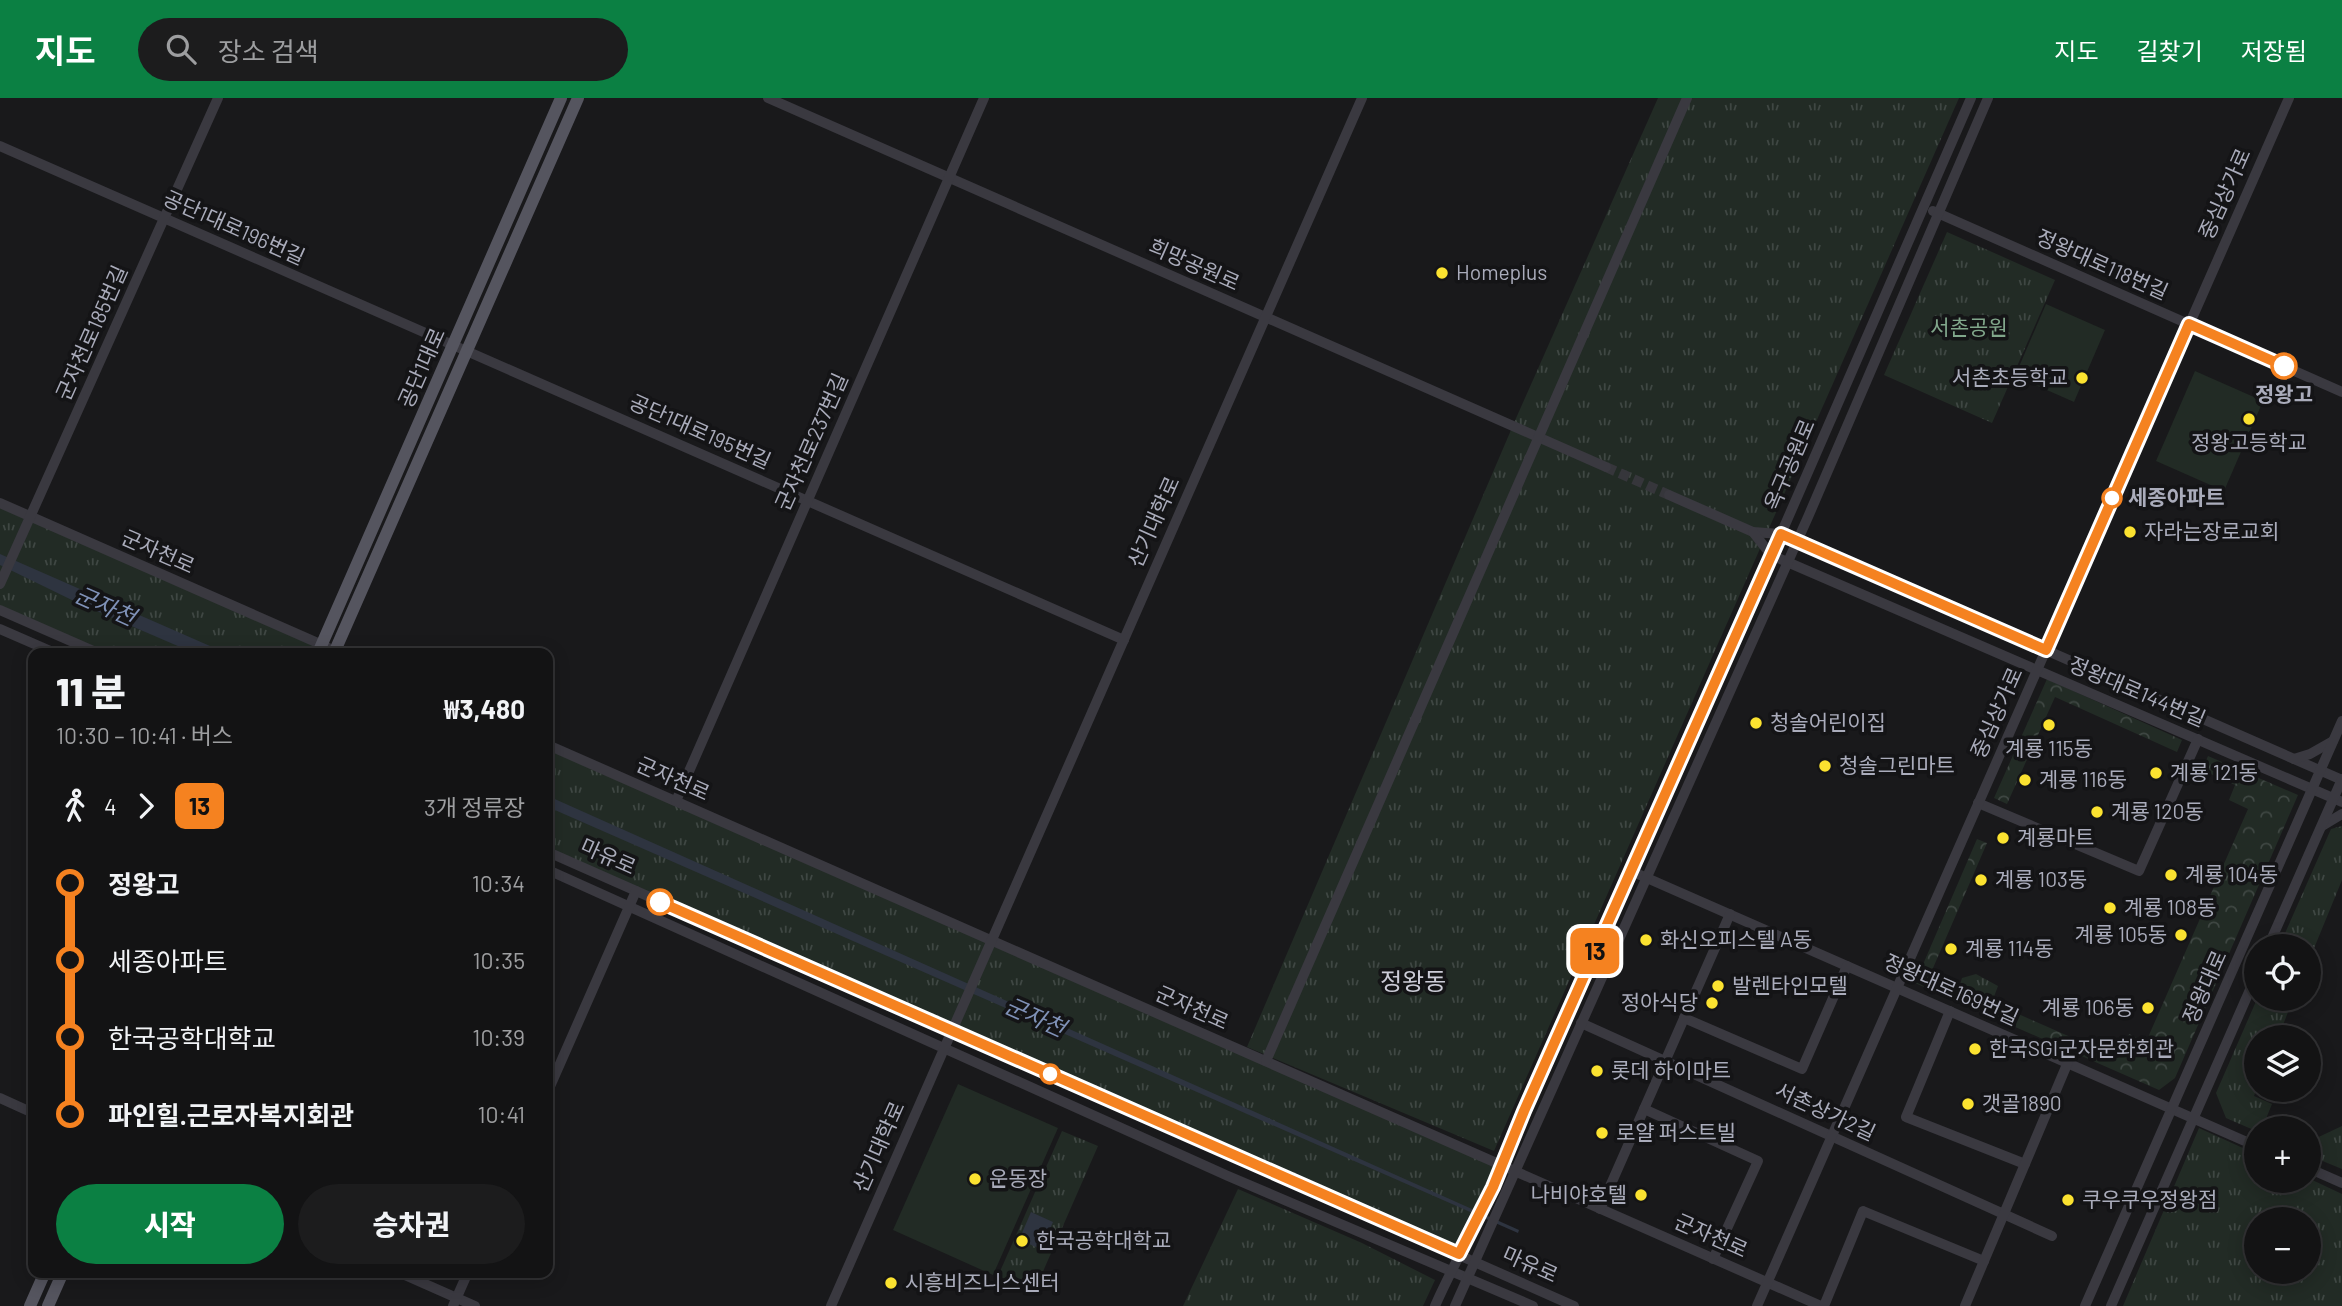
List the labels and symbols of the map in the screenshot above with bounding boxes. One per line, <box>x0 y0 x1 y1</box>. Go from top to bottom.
street label: 중심상가로 <box>2193 144 2255 243</box>
street label: 공단1대로196번길 <box>160 184 309 269</box>
street label: 정왕대로118번길 <box>2033 223 2172 304</box>
street label: 희망공원로 <box>1145 233 1244 295</box>
place label: Homeplus <box>1456 259 1547 284</box>
street label: 군자천로185번길 <box>50 261 132 404</box>
marker: Homeplus <box>1434 265 1450 281</box>
park label: 서촌공원 <box>1930 314 2008 339</box>
street label: 공단1대로 <box>392 324 449 411</box>
marker: 정왕고 <box>2271 353 2297 379</box>
place label: 서촌초등학교 <box>1952 364 2068 389</box>
street label: 군자천로237번길 <box>769 369 852 514</box>
marker: 서촌초등학교 <box>2074 370 2090 386</box>
place label: 정왕고 <box>2255 381 2313 406</box>
street label: 공단1대로195번길 <box>626 388 775 473</box>
marker: 정왕고등학교 <box>2241 411 2257 427</box>
street label: 옥구공원로 <box>1758 415 1819 514</box>
place label: 정왕고등학교 <box>2191 429 2307 454</box>
street label: 산기대학로 <box>1122 472 1184 571</box>
place label: 세종아파트 <box>2128 484 2225 509</box>
marker: 세종아파트 <box>2102 488 2122 508</box>
place label: 자라는장로교회 <box>2144 518 2279 543</box>
street label: 군자천로 <box>118 523 199 578</box>
marker: 자라는장로교회 <box>2122 524 2138 540</box>
water label: 군자천 <box>71 579 143 632</box>
street label: 정왕대로144번길 <box>2065 651 2210 731</box>
street label: 중심상가로 <box>1965 663 2027 762</box>
place label: 청솔어린이집 <box>1770 709 1886 734</box>
marker: 청솔어린이집 <box>1748 715 1764 731</box>
marker: 계룡 115동 <box>2041 717 2057 733</box>
place label: 계룡 115동 <box>2005 735 2093 760</box>
street label: 군자천로 <box>633 750 714 805</box>
place label: 청솔그린마트 <box>1839 752 1955 777</box>
marker: 청솔그린마트 <box>1817 758 1833 774</box>
place label: 계룡 121동 <box>2170 759 2258 784</box>
marker: 계룡 121동 <box>2148 765 2164 781</box>
place label: 계룡 116동 <box>2039 766 2127 791</box>
marker: 계룡 116동 <box>2017 772 2033 788</box>
place label: 계룡 120동 <box>2111 798 2204 823</box>
marker: 계룡 120동 <box>2089 804 2105 820</box>
place label: 계룡마트 <box>2017 824 2094 849</box>
marker: 계룡마트 <box>1995 830 2011 846</box>
street label: 마유로 <box>577 832 640 879</box>
place label: 계룡 104동 <box>2185 861 2278 886</box>
place label: 계룡 103동 <box>1995 866 2087 891</box>
marker: 계룡 104동 <box>2163 867 2179 883</box>
marker: 계룡 103동 <box>1973 872 1989 888</box>
unlabelled marker <box>647 889 673 915</box>
place label: 계룡 108동 <box>2124 894 2216 919</box>
marker: 계룡 108동 <box>2102 900 2118 916</box>
place label: 계룡 105동 <box>2075 921 2167 946</box>
place label: 화신오피스텔 A동 <box>1660 926 1812 951</box>
marker: 계룡 105동 <box>2173 927 2189 943</box>
line badge: 13 <box>1564 928 1626 974</box>
marker: 화신오피스텔 A동 <box>1638 932 1654 948</box>
place label: 계룡 114동 <box>1965 935 2054 960</box>
marker: 계룡 114동 <box>1943 941 1959 957</box>
street label: 정왕대로 <box>2176 946 2231 1027</box>
street label: 정왕대로169번길 <box>1880 948 2023 1030</box>
district label: 정왕동 <box>1380 966 1446 995</box>
place label: 발렌타인모텔 <box>1732 972 1848 997</box>
marker: 발렌타인모텔 <box>1710 978 1726 994</box>
street label: 군자천로 <box>1152 979 1233 1034</box>
place label: 정아식당 <box>1621 989 1698 1014</box>
water label: 군자천 <box>1001 990 1073 1043</box>
place label: 계룡 106동 <box>2042 994 2134 1019</box>
marker: 정아식당 <box>1704 995 1720 1011</box>
marker: 계룡 106동 <box>2140 1000 2156 1016</box>
place label: 한국SGI군자문화회관 <box>1989 1035 2174 1060</box>
marker: 한국SGI군자문화회관 <box>1967 1041 1983 1057</box>
place label: 롯데 하이마트 <box>1611 1057 1731 1082</box>
marker: 롯데 하이마트 <box>1589 1063 1605 1079</box>
unlabelled marker <box>1040 1064 1060 1084</box>
street label: 서촌상가2길 <box>1771 1077 1880 1145</box>
place label: 갯골1890 <box>1982 1090 2062 1115</box>
marker: 갯골1890 <box>1960 1096 1976 1112</box>
street label: 산기대학로 <box>847 1097 909 1196</box>
place label: 로얄 퍼스트빌 <box>1616 1119 1736 1144</box>
marker: 로얄 퍼스트빌 <box>1594 1125 1610 1141</box>
place label: 운동장 <box>989 1165 1047 1190</box>
marker: 운동장 <box>967 1171 983 1187</box>
place label: 나비야호텔 <box>1530 1181 1627 1206</box>
place label: 쿠우쿠우정왕점 <box>2082 1186 2217 1211</box>
marker: 나비야호텔 <box>1633 1187 1649 1203</box>
marker: 쿠우쿠우정왕점 <box>2060 1192 2076 1208</box>
street label: 군자천로 <box>1671 1207 1752 1262</box>
place label: 한국공학대학교 <box>1036 1227 1171 1252</box>
marker: 한국공학대학교 <box>1014 1233 1030 1249</box>
street label: 마유로 <box>1499 1240 1562 1287</box>
place label: 시흥비즈니스센터 <box>905 1269 1060 1294</box>
marker: 시흥비즈니스센터 <box>883 1275 899 1291</box>

